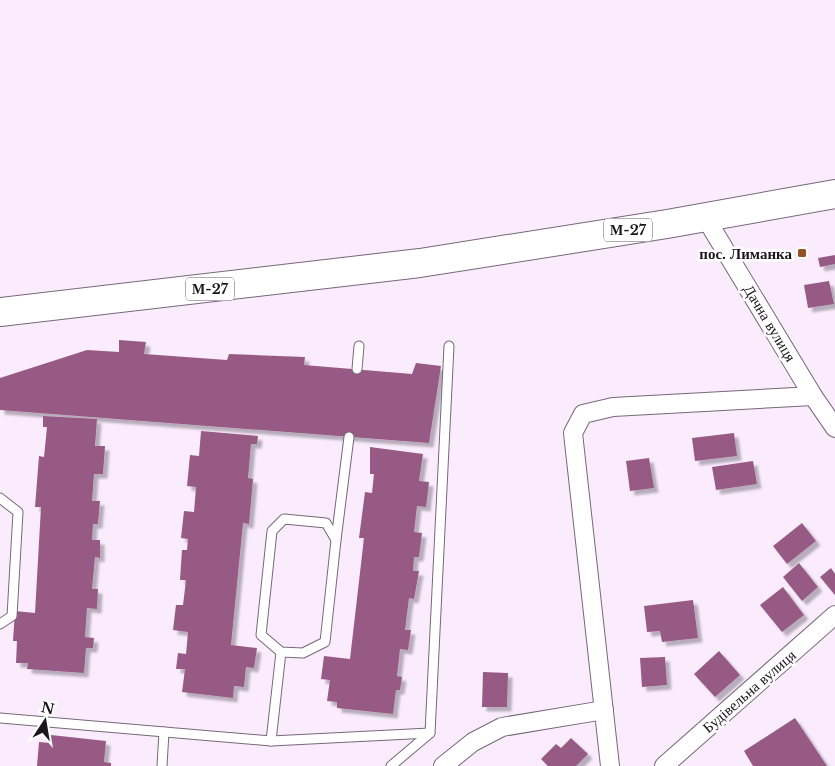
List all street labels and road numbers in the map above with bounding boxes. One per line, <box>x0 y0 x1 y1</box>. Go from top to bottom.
road number: М-27 <box>604 218 652 242</box>
road number: М-27 <box>186 278 234 300</box>
street label: Дачна вулиця <box>740 281 801 365</box>
street label: Будівельна вулиця <box>698 645 800 737</box>

